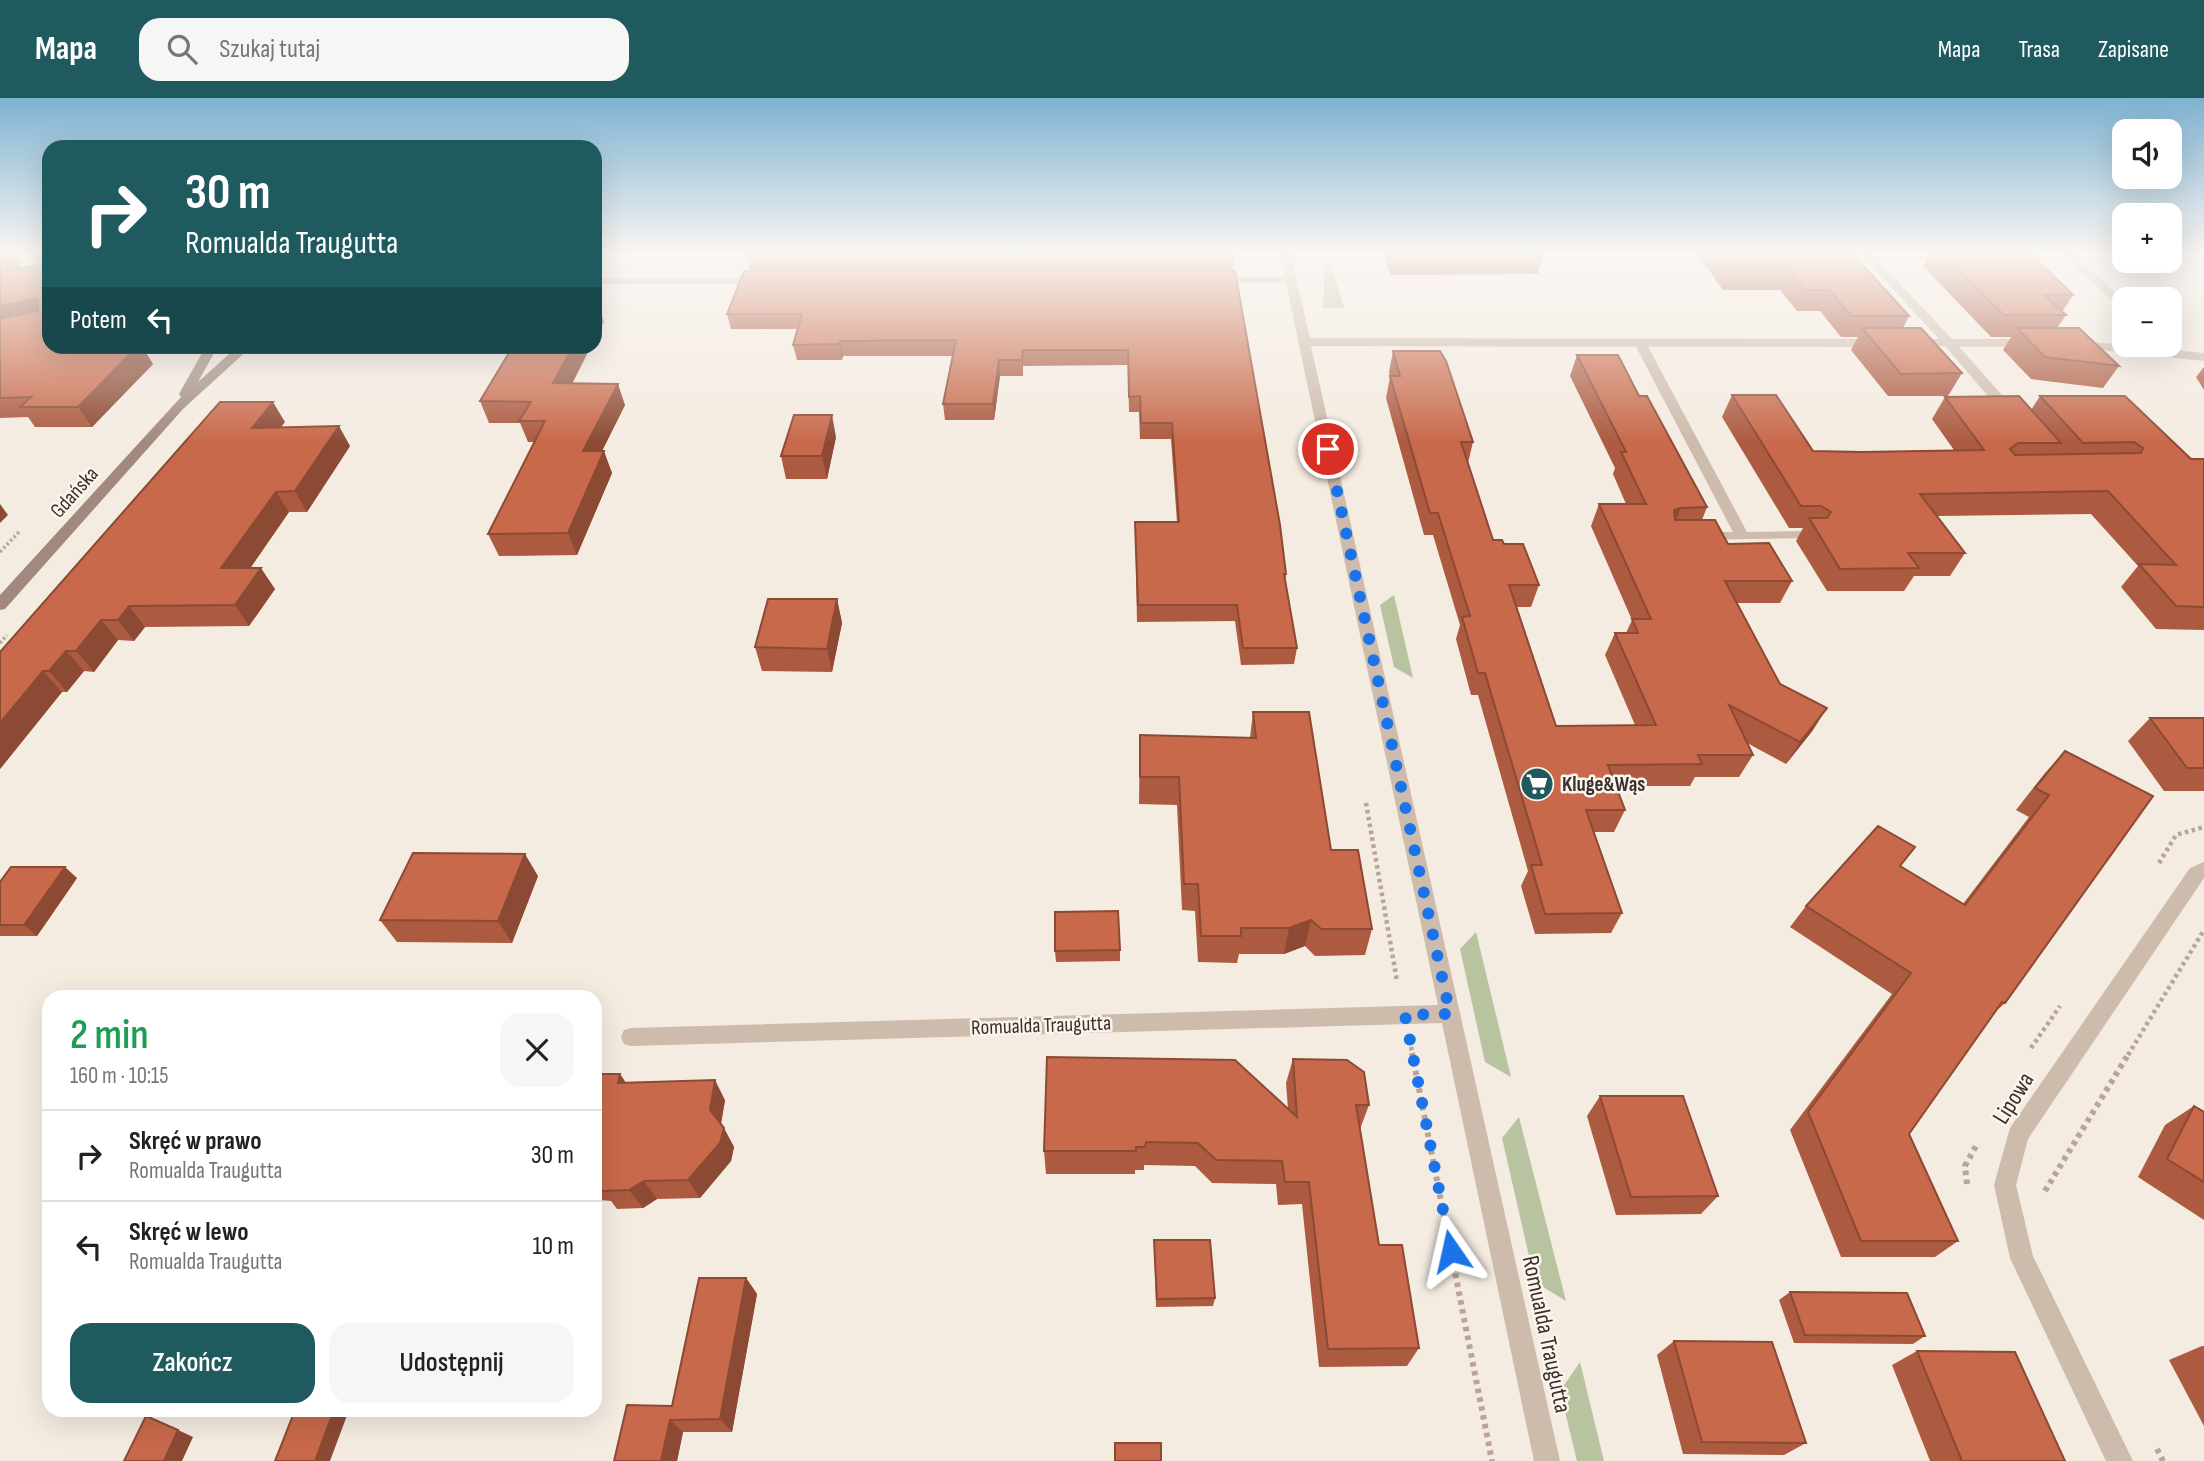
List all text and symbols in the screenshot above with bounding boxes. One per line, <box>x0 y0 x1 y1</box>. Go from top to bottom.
search box <box>139 18 629 81</box>
text: Mapa <box>35 29 97 69</box>
icon: search <box>163 30 201 68</box>
text: Szukaj tutaj <box>219 34 320 65</box>
text: Mapa <box>1938 35 1981 64</box>
text: Trasa <box>2019 35 2060 64</box>
text: Zapisane <box>2098 35 2169 64</box>
map controls <box>2112 119 2182 357</box>
button: sound <box>2112 119 2182 189</box>
text: 30 m <box>185 164 270 223</box>
icon: right <box>70 168 161 259</box>
button: + <box>2112 203 2182 273</box>
text: Romualda Traugutta <box>185 224 398 263</box>
button: − <box>2112 287 2182 357</box>
icon: left <box>141 301 179 339</box>
text: Potem <box>70 305 127 336</box>
pin <box>1298 419 1358 479</box>
icon: arrive <box>1309 430 1347 468</box>
street label: Gdańska <box>45 462 104 523</box>
supermarket icon: Kluge&Wąs <box>1518 765 1556 803</box>
place label: Kluge&Wąs <box>1562 772 1645 797</box>
text: 2 min <box>70 1010 149 1061</box>
street label: Romualda Traugutta <box>971 1011 1111 1040</box>
button: close <box>500 1013 574 1087</box>
text: 160 m · 10:15 <box>70 1062 168 1090</box>
street label: Lipowa <box>1986 1067 2040 1130</box>
text: Skręć w prawo <box>129 1126 262 1157</box>
icon: right <box>70 1137 108 1175</box>
text: 30 m <box>531 1140 574 1171</box>
text: Romualda Traugutta <box>129 1157 282 1185</box>
position arrow <box>1414 1214 1488 1288</box>
text: Skręć w lewo <box>129 1217 249 1248</box>
icon: left <box>70 1228 108 1266</box>
text: 10 m <box>532 1231 574 1262</box>
text: Romualda Traugutta <box>129 1248 282 1276</box>
street label: Romualda Traugutta <box>1516 1253 1577 1415</box>
button: Zakończ <box>70 1323 315 1403</box>
button: Udostępnij <box>329 1323 574 1403</box>

